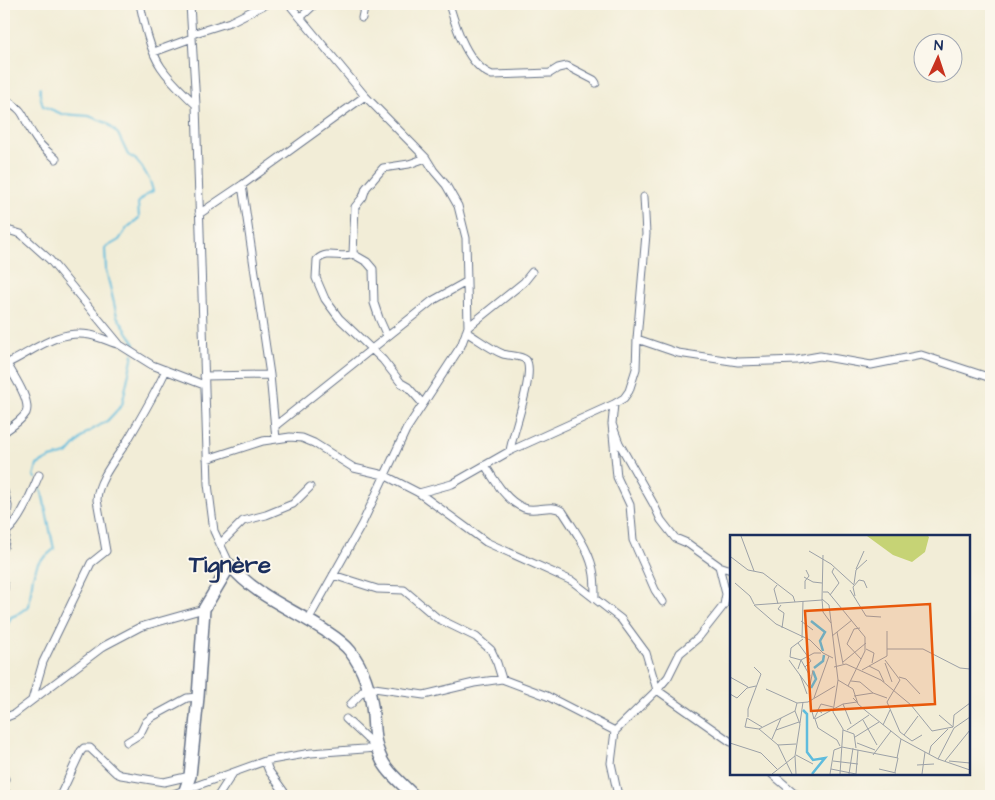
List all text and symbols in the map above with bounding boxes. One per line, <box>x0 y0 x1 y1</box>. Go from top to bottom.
north arrow <box>912 32 962 82</box>
text: N <box>934 36 944 56</box>
inset map <box>730 535 970 775</box>
district label: Tignère <box>188 548 271 583</box>

